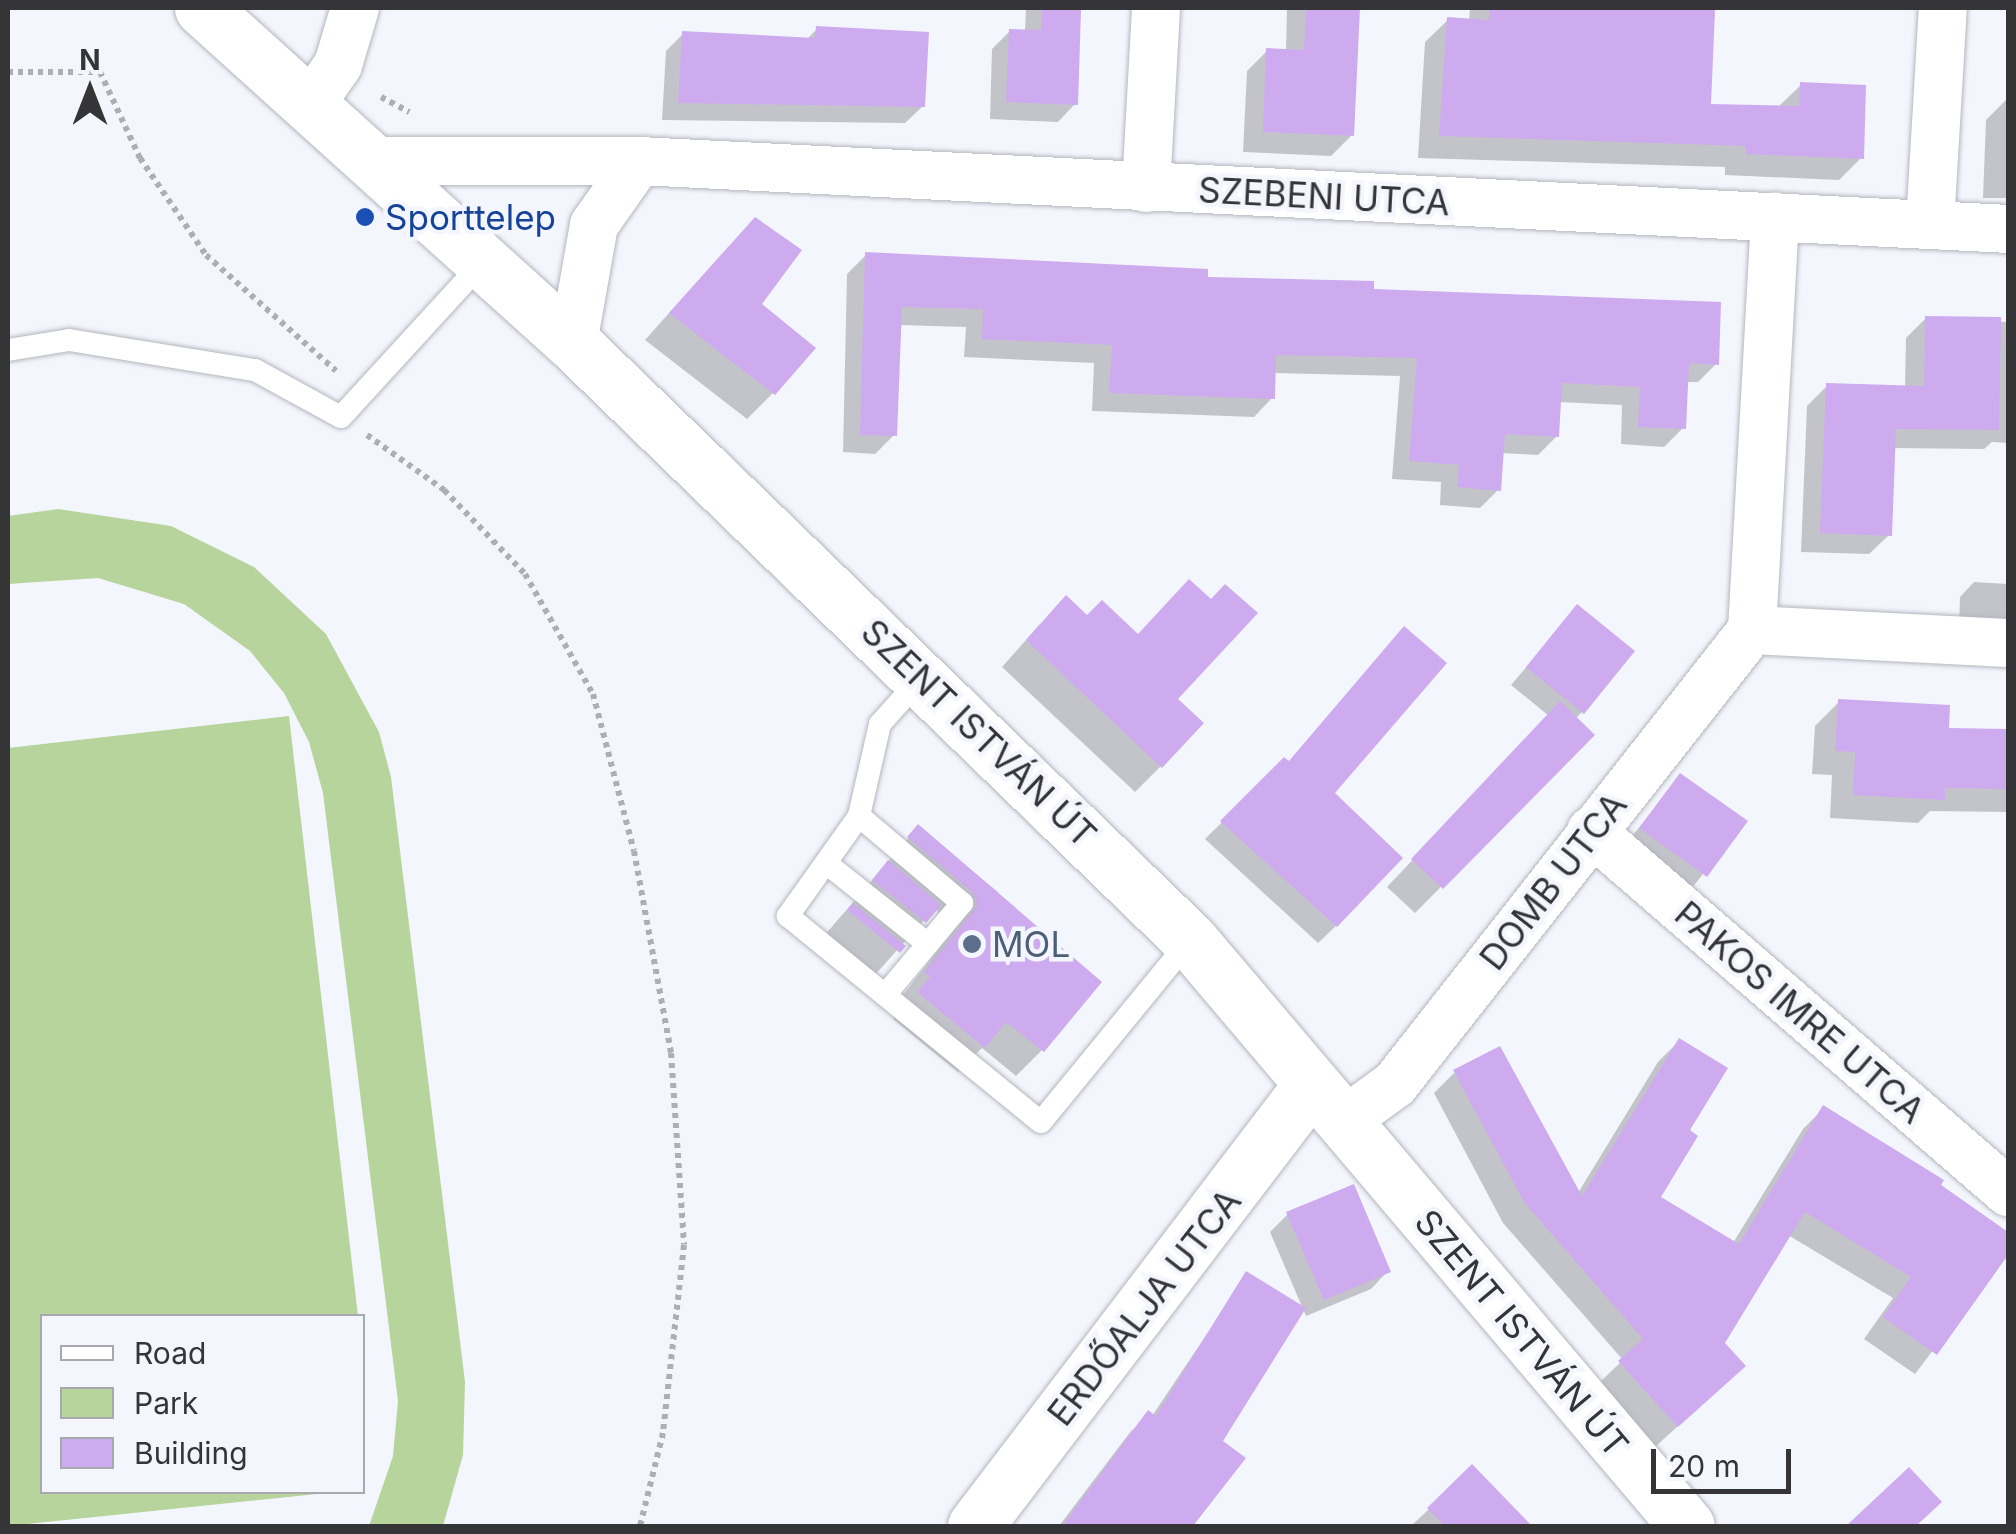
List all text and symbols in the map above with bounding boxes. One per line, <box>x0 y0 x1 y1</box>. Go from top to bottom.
north arrow <box>40 40 140 140</box>
text: N <box>79 43 101 77</box>
street label: SZEBENI UTCA <box>1197 168 1451 224</box>
place label: Sporttelep <box>385 196 556 238</box>
marker: Sporttelep <box>354 206 376 228</box>
street label: SZENT ISTVÁN ÚT <box>853 610 1105 856</box>
street label: DOMB UTCA <box>1471 784 1635 978</box>
street label: PAKOS IMRE UTCA <box>1667 892 1933 1132</box>
place label: MOL <box>992 923 1070 965</box>
marker: MOL <box>961 933 983 955</box>
street label: ERDŐALJA UTCA <box>1039 1181 1249 1433</box>
street label: SZENT ISTVÁN ÚT <box>1406 1201 1638 1465</box>
legend <box>40 1314 365 1494</box>
text: Road <box>134 1335 206 1371</box>
text: Park <box>134 1385 198 1421</box>
scale bar <box>1656 1429 1796 1491</box>
text: Building <box>134 1435 248 1471</box>
text: 20 m <box>1668 1448 1740 1484</box>

